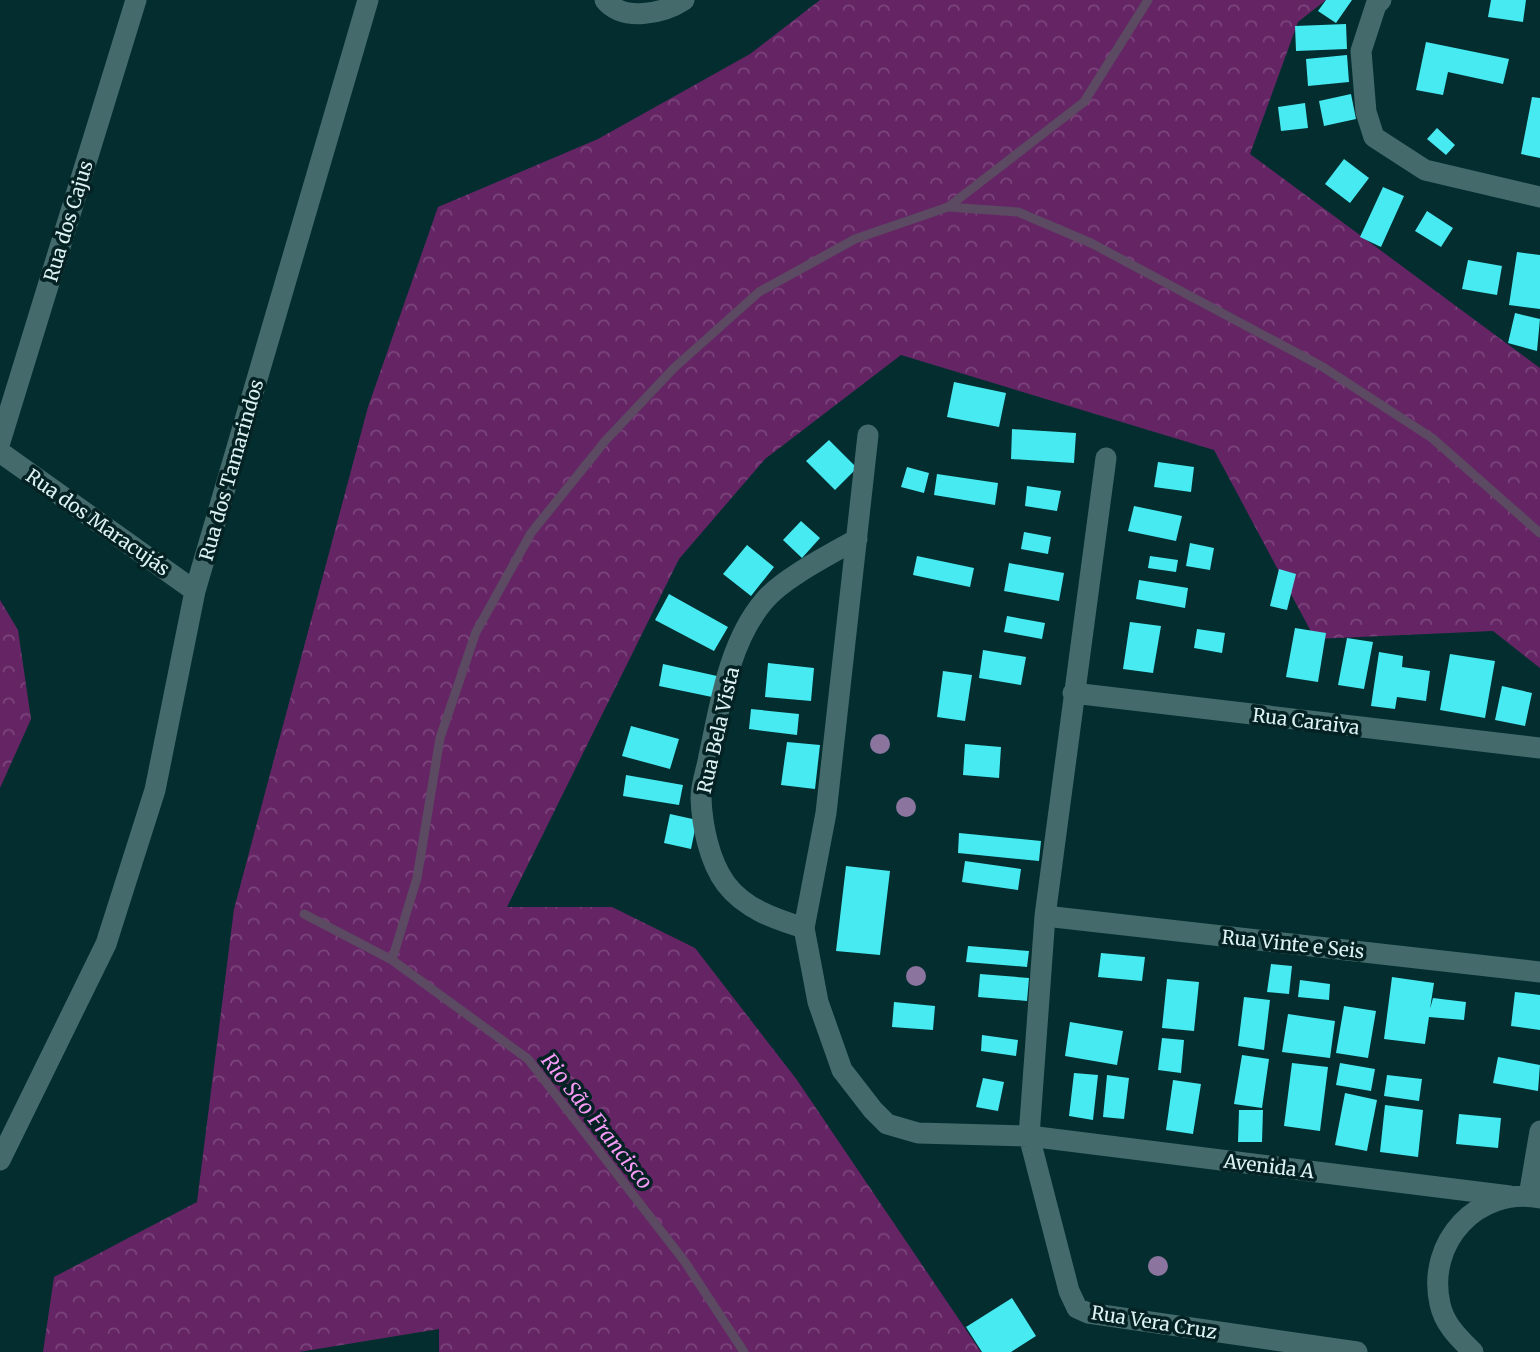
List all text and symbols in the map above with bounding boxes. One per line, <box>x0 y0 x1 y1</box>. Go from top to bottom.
street label: Rua dos Cajus <box>38 158 98 284</box>
street label: Rua dos Tamarindos <box>194 377 268 563</box>
street label: Rua dos Maracujás <box>21 463 175 581</box>
street label: Rua Bela Vista <box>692 664 744 796</box>
street label: Rua Caraiva <box>1251 703 1361 739</box>
street label: Rua Vinte e Seis <box>1220 925 1366 963</box>
water label: Rio São Francisco <box>535 1048 659 1195</box>
street label: Avenida A <box>1221 1148 1316 1184</box>
street label: Rua Vera Cruz <box>1089 1300 1219 1344</box>

